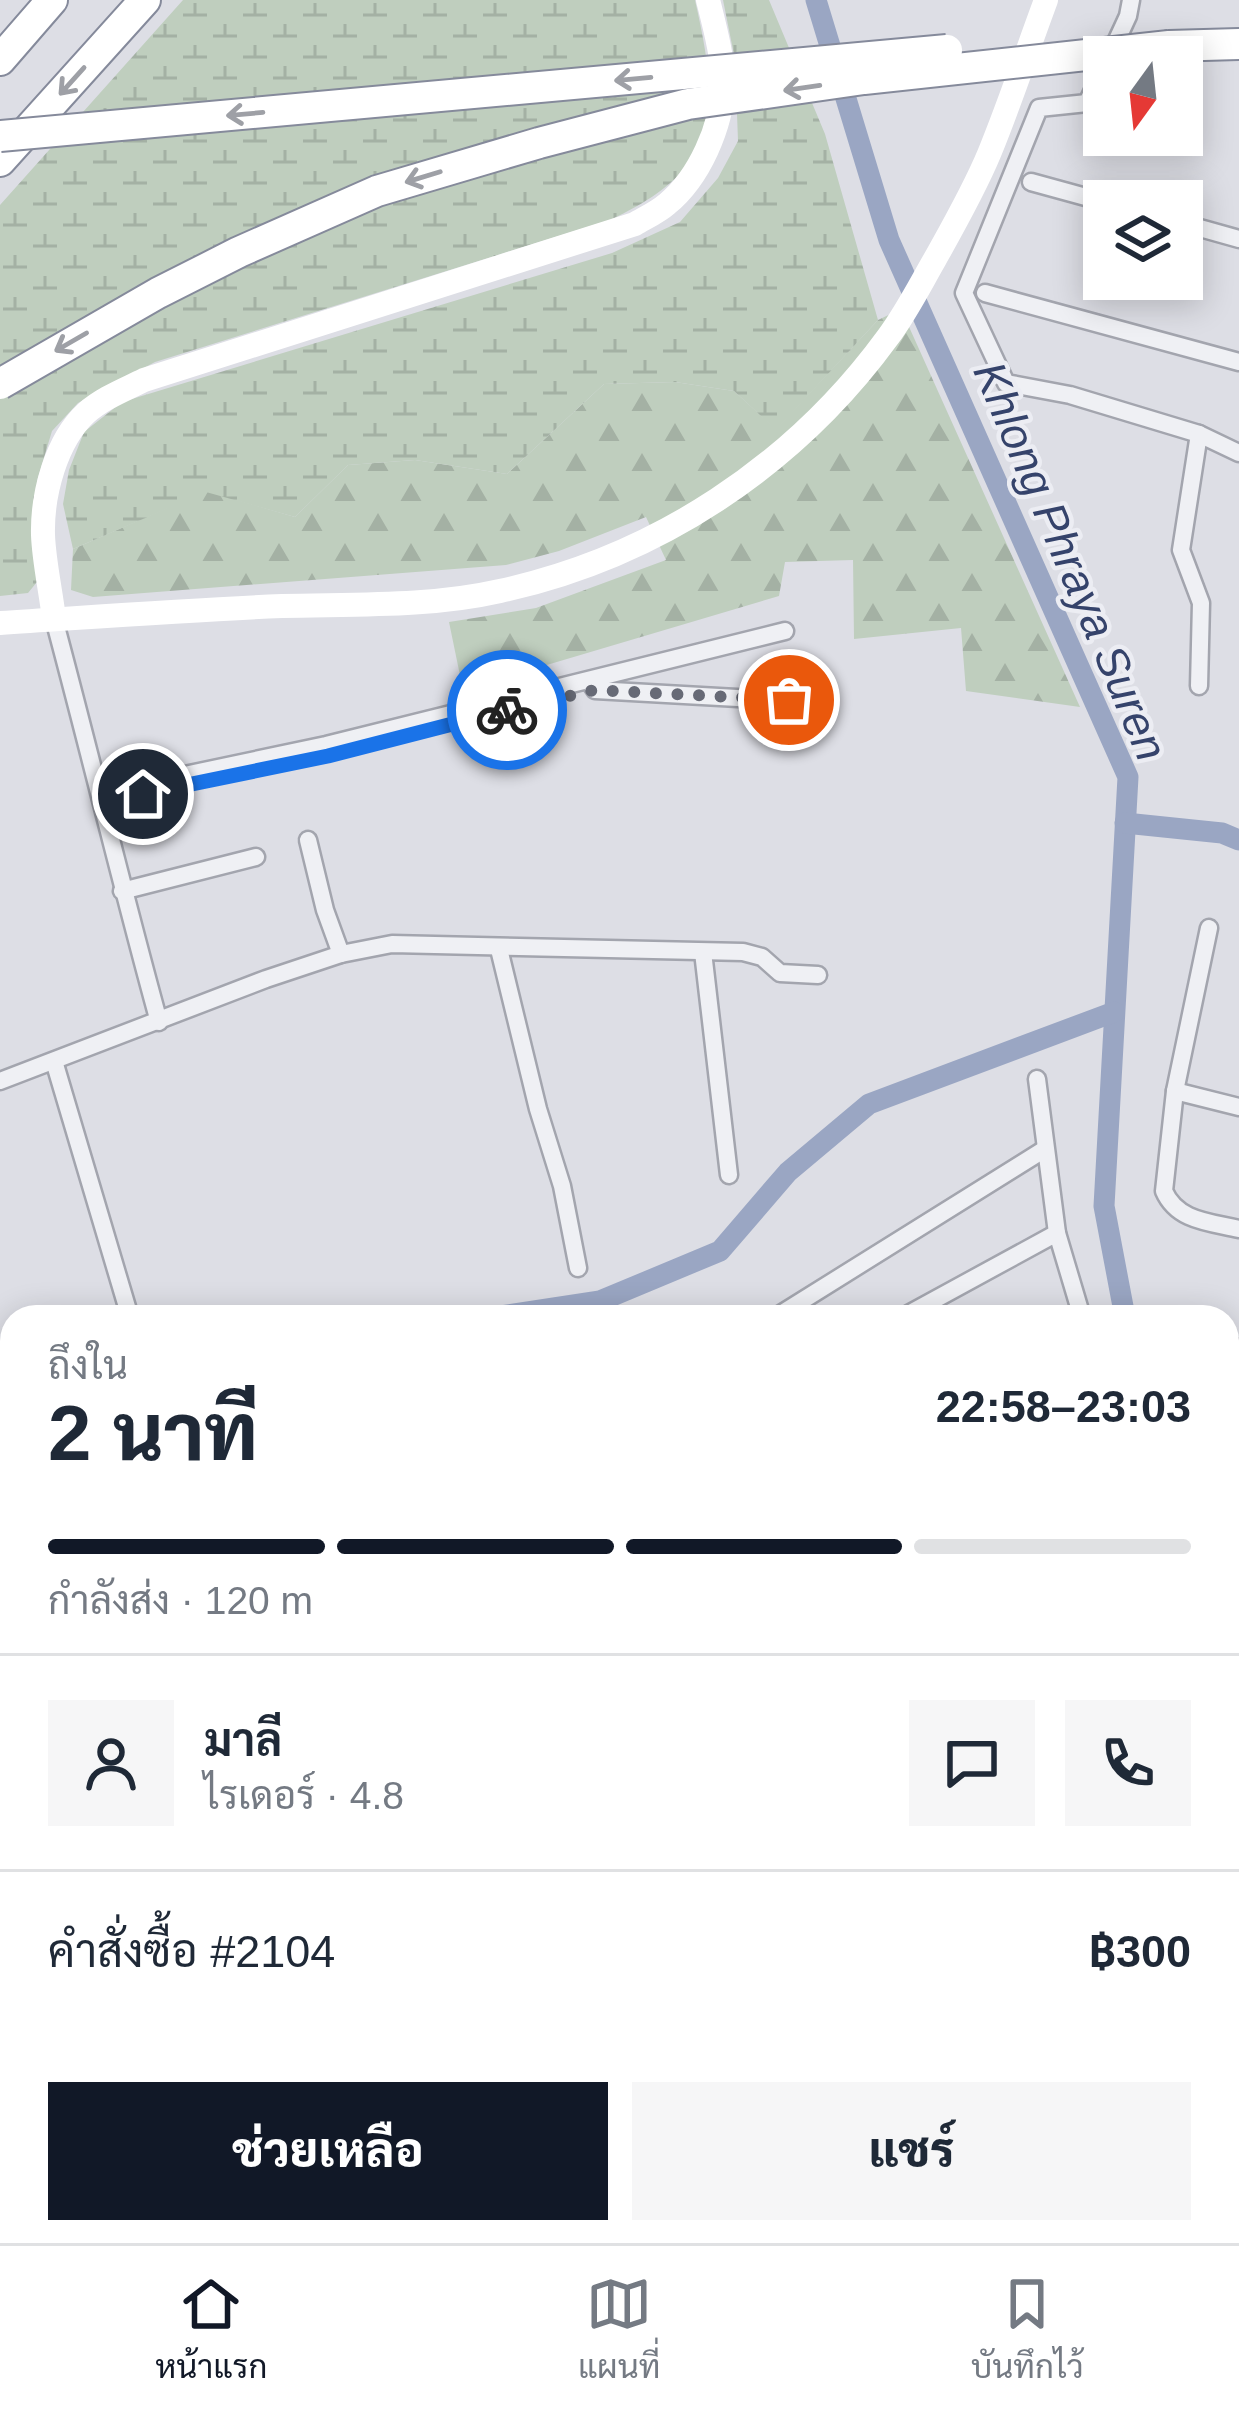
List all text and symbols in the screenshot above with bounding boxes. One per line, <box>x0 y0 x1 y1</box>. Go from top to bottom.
north arrow <box>1083 36 1203 156</box>
map controls <box>1083 36 1203 300</box>
one-way arrow <box>59 65 86 95</box>
one-way arrow <box>614 68 653 91</box>
one-way arrow <box>783 77 822 100</box>
one-way arrow <box>226 103 265 126</box>
one-way arrow <box>405 167 443 189</box>
button: layers <box>1083 180 1203 300</box>
one-way arrow <box>54 331 89 355</box>
water label: Khlong Phraya Suren <box>963 354 1178 768</box>
pin <box>738 649 840 751</box>
courier <box>447 650 567 770</box>
icon: bag <box>756 667 822 733</box>
icon: bike <box>474 677 540 743</box>
pin <box>92 743 194 845</box>
icon: home <box>110 761 176 827</box>
text: ถึงใน <box>48 1344 128 1387</box>
text: 22:58–23:03 <box>936 1381 1191 1432</box>
text: 2 นาที <box>48 1389 258 1477</box>
text: กำลังส่ง · 120 m <box>48 1579 313 1622</box>
button: person <box>48 1700 174 1826</box>
button: chat <box>909 1700 1035 1826</box>
button: phone <box>1065 1700 1191 1826</box>
text: มาลี <box>204 1715 282 1766</box>
text: ไรเดอร์ · 4.8 <box>204 1774 404 1817</box>
text: คำสั่งซื้อ #2104 <box>48 1926 335 1977</box>
text: ฿300 <box>1089 1926 1191 1977</box>
button: ช่วยเหลือ <box>48 2082 608 2220</box>
button: แชร์ <box>632 2082 1191 2220</box>
tab: หน้าแรก <box>155 2271 267 2386</box>
tab: แผนที่ <box>578 2271 660 2386</box>
tab: บันทึกไว้ <box>971 2271 1084 2386</box>

